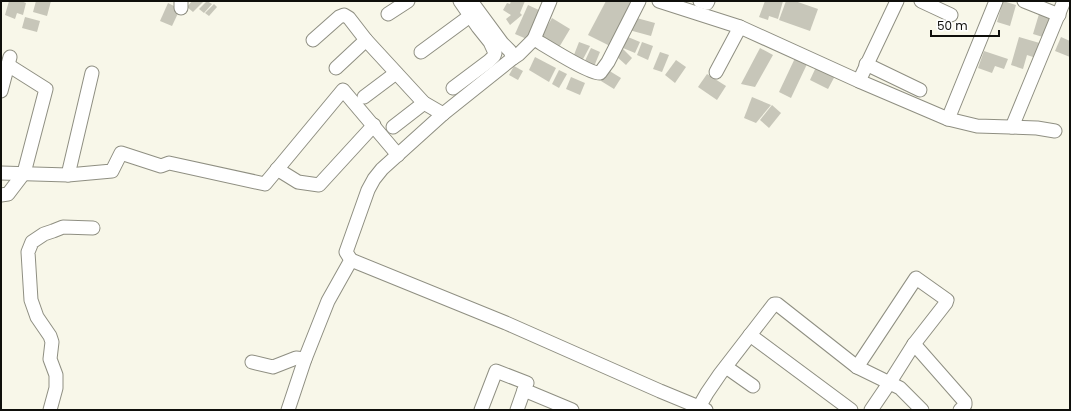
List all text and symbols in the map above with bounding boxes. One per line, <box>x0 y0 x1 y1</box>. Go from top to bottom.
scale bar <box>931 12 999 38</box>
text: 50 m <box>937 17 968 34</box>

